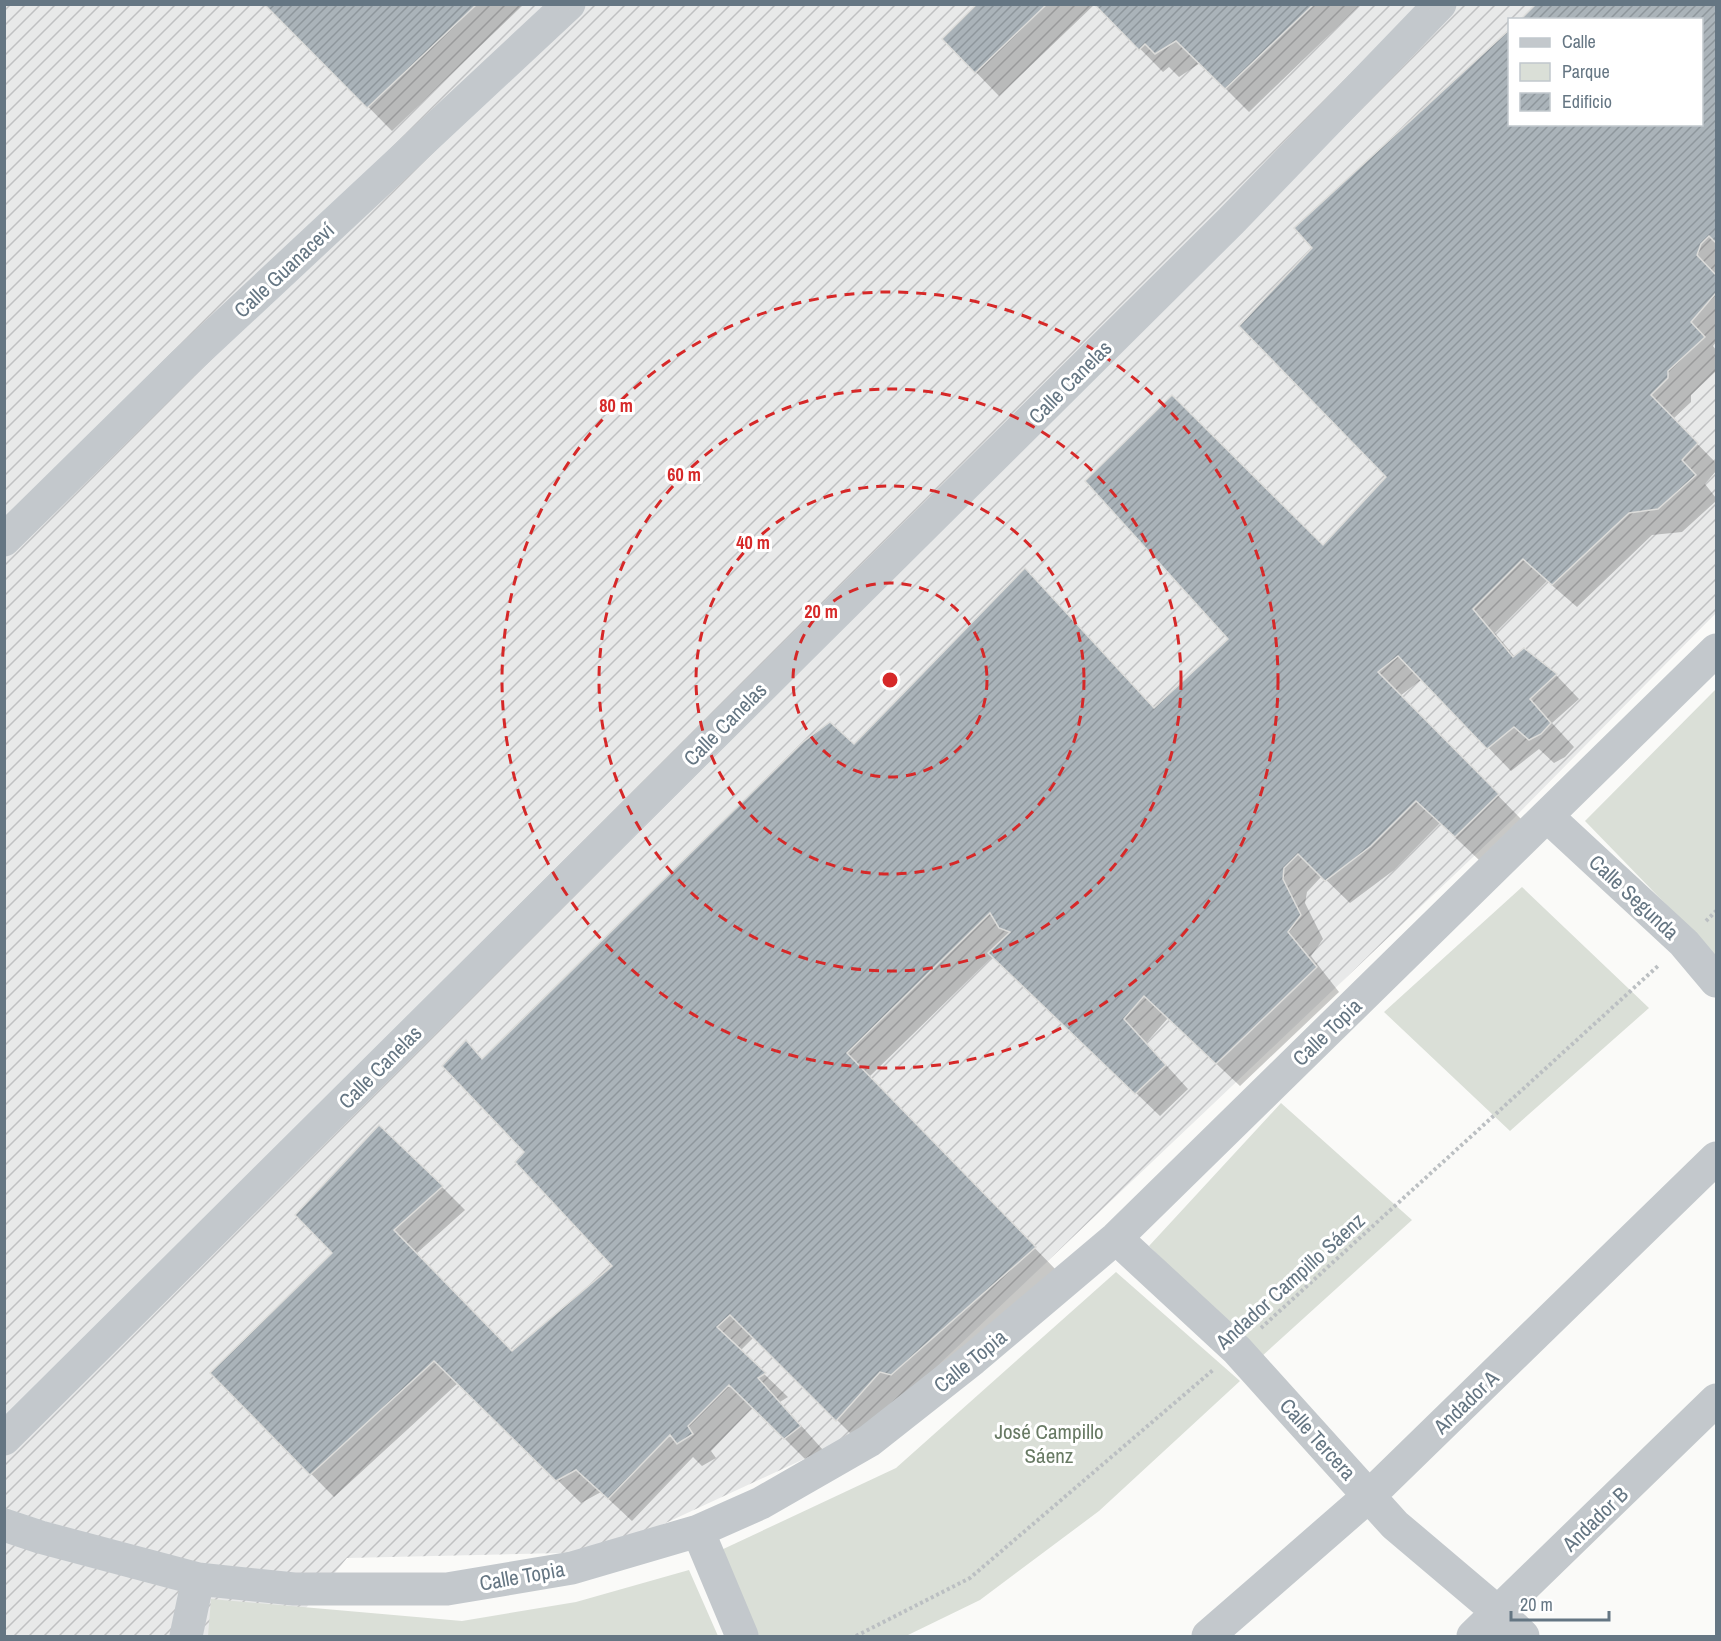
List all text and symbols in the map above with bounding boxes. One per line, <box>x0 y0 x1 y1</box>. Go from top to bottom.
legend <box>1508 18 1703 126</box>
text: Calle <box>1562 29 1596 54</box>
text: Parque <box>1562 59 1610 84</box>
text: Edificio <box>1562 89 1612 114</box>
street label: Calle Guanaceví <box>228 216 341 324</box>
street label: Calle Canelas <box>1022 334 1118 430</box>
text: 80 m <box>599 393 633 418</box>
text: 60 m <box>667 462 701 487</box>
text: 40 m <box>736 530 770 555</box>
text: 20 m <box>804 599 838 624</box>
centre of rings <box>880 670 900 690</box>
street label: Calle Canelas <box>677 676 773 772</box>
street label: Calle Segunda <box>1583 848 1686 946</box>
street label: Calle Topia <box>1286 991 1368 1072</box>
street label: Calle Canelas <box>332 1019 428 1115</box>
street label: Andador Campillo Sáenz <box>1208 1206 1371 1356</box>
street label: Calle Topia <box>928 1322 1013 1399</box>
street label: Andador A <box>1426 1363 1505 1441</box>
street label: Calle Tercera <box>1273 1392 1363 1487</box>
park label: José Campillo Sáenz <box>994 1417 1104 1470</box>
street label: Andador B <box>1555 1480 1634 1558</box>
street label: Calle Topia <box>477 1554 567 1598</box>
scale bar <box>1511 1584 1608 1622</box>
text: 20 m <box>1520 1592 1553 1617</box>

